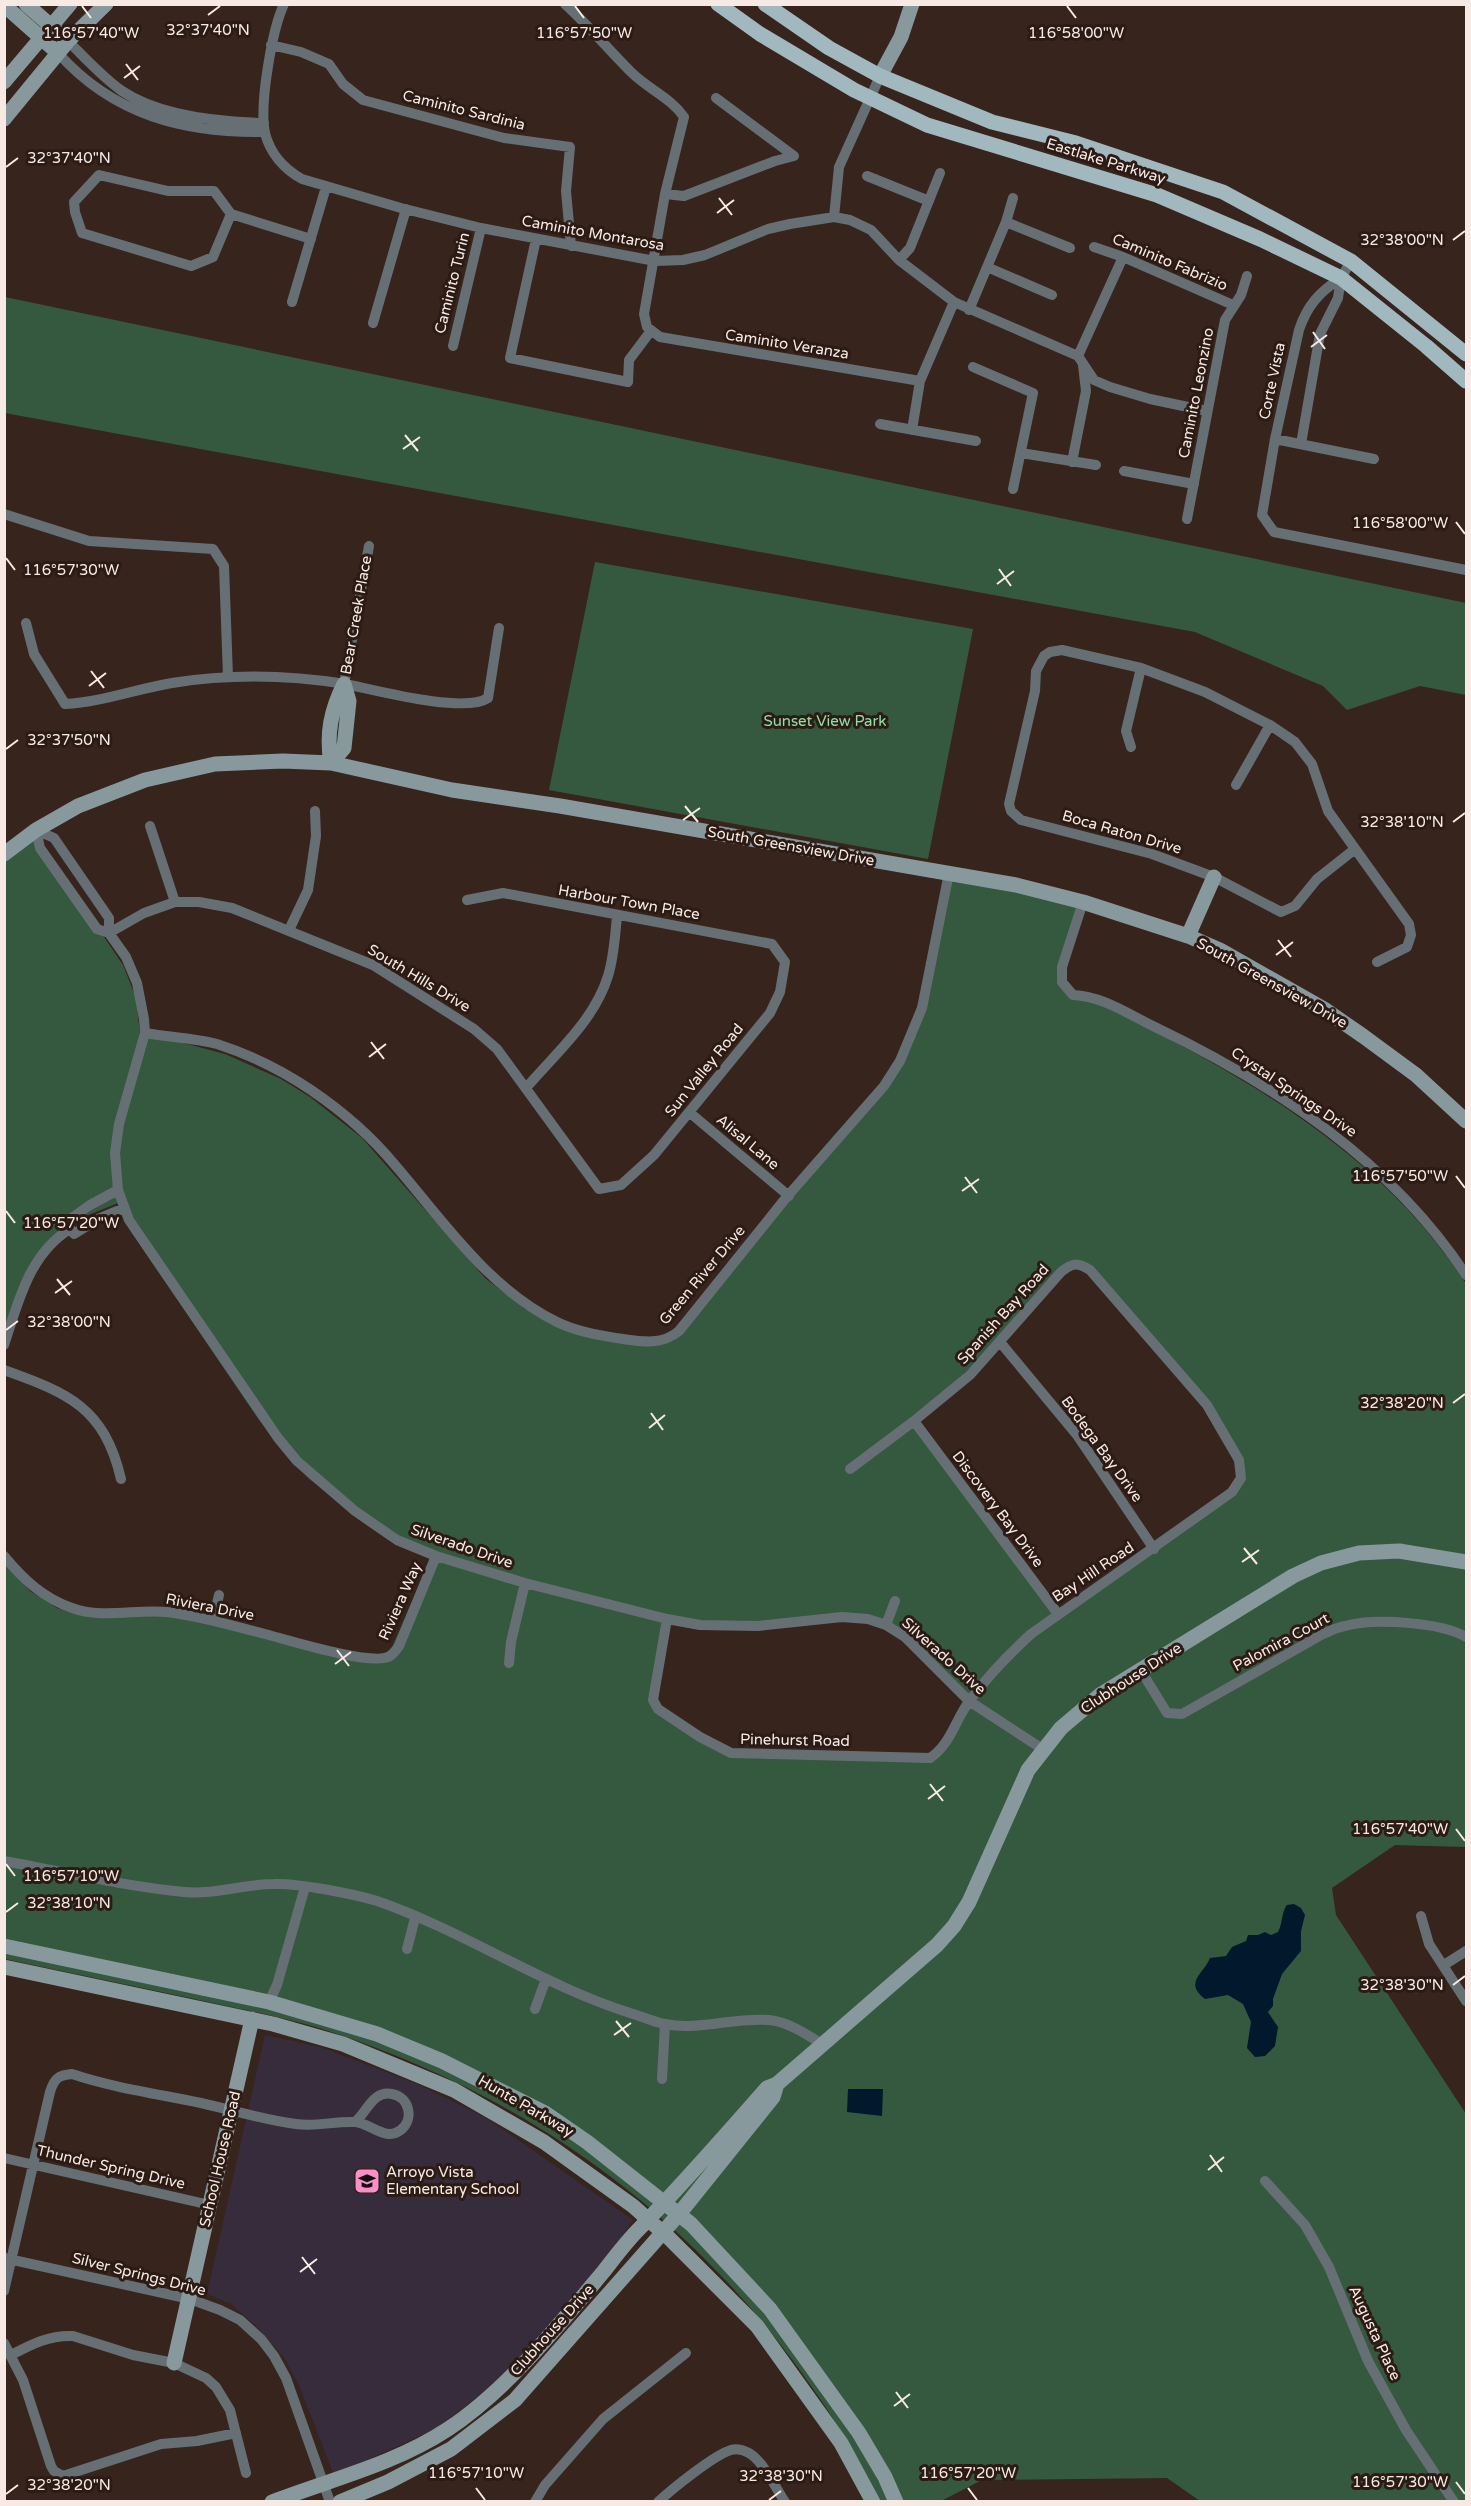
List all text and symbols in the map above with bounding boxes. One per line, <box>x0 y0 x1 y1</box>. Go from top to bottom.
text: 32°37'40"N <box>166 21 250 39</box>
text: 116°57'40"W <box>43 24 139 42</box>
text: 116°57'50"W <box>536 24 632 42</box>
text: 116°58'00"W <box>1028 24 1124 42</box>
street label: Caminito Sardinia <box>401 86 527 134</box>
street label: Eastlake Parkway <box>1044 134 1168 188</box>
text: 32°37'40"N <box>27 149 111 167</box>
street label: Caminito Montarosa <box>520 212 666 254</box>
street label: Caminito Turin <box>431 230 473 336</box>
street label: Caminito Fabrizio <box>1110 230 1230 294</box>
text: 32°38'00"N <box>1360 231 1444 249</box>
street label: Caminito Veranza <box>724 325 850 363</box>
street label: Caminito Leonzino <box>1175 326 1217 460</box>
street label: Corte Vista <box>1255 341 1289 421</box>
text: 116°58'00"W <box>1352 514 1448 532</box>
street label: Bear Creek Place <box>337 554 375 676</box>
text: 116°57'30"W <box>23 561 119 579</box>
park label: Sunset View Park <box>764 712 886 730</box>
text: 32°37'50"N <box>27 731 111 749</box>
street label: Boca Raton Drive <box>1060 806 1184 858</box>
text: 32°38'10"N <box>1360 813 1444 831</box>
street label: South Greensview Drive <box>706 822 876 870</box>
street label: Harbour Town Place <box>557 881 701 923</box>
street label: South Greensview Drive <box>1194 934 1350 1032</box>
street label: South Hills Drive <box>364 940 474 1016</box>
street label: Sun Valley Road <box>661 1020 747 1120</box>
street label: Crystal Springs Drive <box>1228 1043 1360 1141</box>
street label: Alisal Lane <box>713 1111 783 1173</box>
text: 116°57'50"W <box>1352 1167 1448 1185</box>
text: 116°57'20"W <box>23 1214 119 1232</box>
street label: Green River Drive <box>655 1222 749 1328</box>
street label: Spanish Bay Road <box>953 1260 1053 1368</box>
text: 32°38'00"N <box>27 1313 111 1331</box>
street label: Bodega Bay Drive <box>1057 1392 1147 1506</box>
text: 32°38'20"N <box>1360 1394 1444 1412</box>
street label: Discovery Bay Drive <box>948 1447 1048 1571</box>
street label: Silverado Drive <box>409 1520 515 1572</box>
street label: Bay Hill Road <box>1049 1538 1137 1606</box>
street label: Riviera Way <box>375 1559 425 1643</box>
street label: Riviera Drive <box>164 1590 256 1624</box>
street label: Palomira Court <box>1230 1609 1332 1675</box>
street label: Silverado Drive <box>898 1614 990 1698</box>
street label: Clubhouse Drive <box>1077 1639 1185 1717</box>
street label: Pinehurst Road <box>740 1730 850 1750</box>
text: 116°57'40"W <box>1352 1820 1448 1838</box>
text: 116°57'10"W <box>23 1867 119 1885</box>
text: 32°38'10"N <box>27 1894 111 1912</box>
text: 32°38'30"N <box>1360 1976 1444 1994</box>
street label: Hunte Parkway <box>475 2071 577 2141</box>
street label: School House Road <box>196 2089 244 2229</box>
street label: Thunder Spring Drive <box>35 2141 187 2193</box>
place label: Arroyo Vista Elementary School <box>386 2163 519 2198</box>
school or university icon: Arroyo Vista Elementary School <box>352 2166 382 2196</box>
street label: Silver Springs Drive <box>70 2249 208 2299</box>
street label: Clubhouse Drive <box>506 2281 598 2379</box>
street label: Augusta Place <box>1345 2283 1405 2383</box>
text: 116°57'10"W <box>428 2464 524 2482</box>
text: 116°57'20"W <box>920 2464 1016 2482</box>
text: 32°38'30"N <box>739 2467 823 2485</box>
text: 116°57'30"W <box>1352 2473 1448 2491</box>
text: 32°38'20"N <box>27 2476 111 2494</box>

